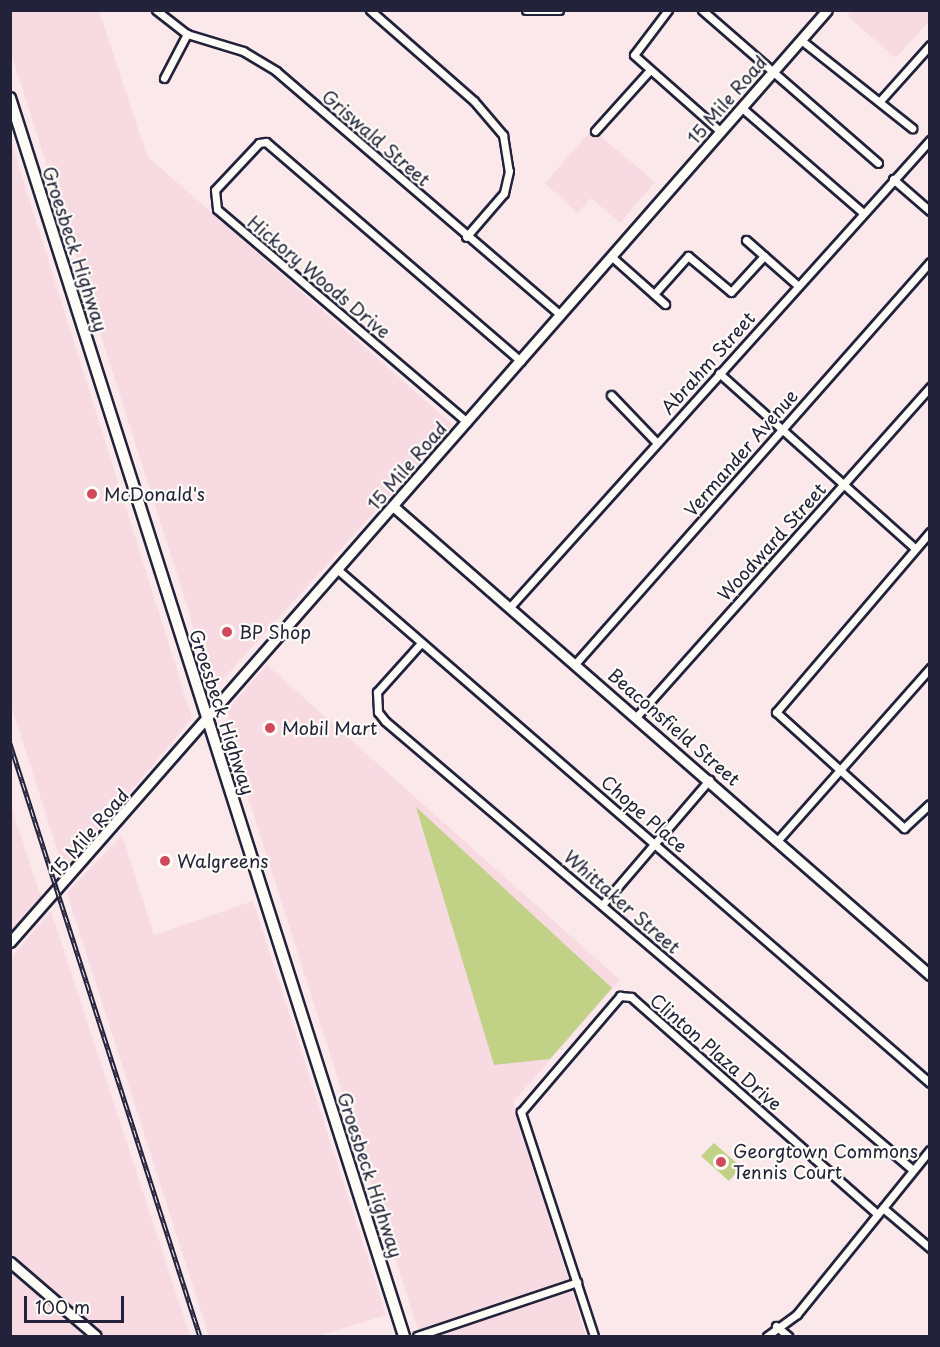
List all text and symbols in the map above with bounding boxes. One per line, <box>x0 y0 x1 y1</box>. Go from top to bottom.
street label: 15 Mile Road <box>682 51 772 149</box>
street label: Griswald Street <box>317 85 435 191</box>
street label: Groesbeck Highway <box>38 164 112 334</box>
street label: Hickory Woods Drive <box>243 211 395 343</box>
street label: Abrahm Street <box>657 308 759 418</box>
street label: Vermander Avenue <box>680 385 802 521</box>
street label: 15 Mile Road <box>362 417 452 515</box>
street label: Woodward Street <box>713 478 831 606</box>
place label: McDonald's <box>104 483 205 505</box>
marker: McDonald's <box>85 487 99 501</box>
place label: BP Shop <box>239 621 311 643</box>
marker: BP Shop <box>220 625 234 639</box>
street label: Groesbeck Highway <box>185 627 259 797</box>
street label: Beaconsfield Street <box>604 664 744 790</box>
place label: Mobil Mart <box>282 717 378 739</box>
marker: Mobil Mart <box>263 721 277 735</box>
street label: Chope Place <box>597 771 691 857</box>
street label: 15 Mile Road <box>44 784 134 882</box>
street label: Whittaker Street <box>559 846 685 958</box>
place label: Walgreens <box>177 850 268 872</box>
marker: Walgreens <box>158 854 172 868</box>
street label: Clinton Plaza Drive <box>646 989 786 1115</box>
street label: Groesbeck Highway <box>333 1090 407 1260</box>
place label: Georgtown Commons Tennis Court <box>733 1141 917 1184</box>
marker: Georgtown Commons Tennis Court <box>714 1155 728 1169</box>
scale bar <box>27 1284 128 1322</box>
text: 100 m <box>35 1293 90 1320</box>

